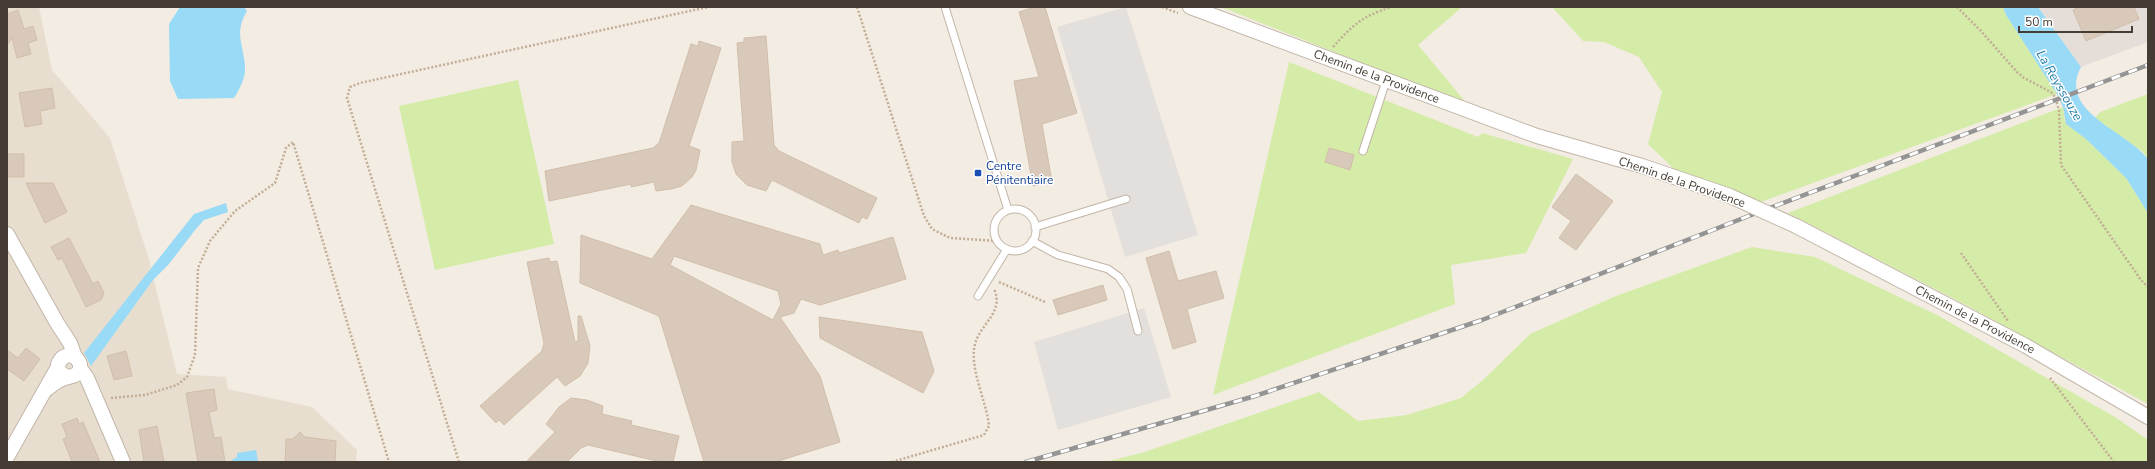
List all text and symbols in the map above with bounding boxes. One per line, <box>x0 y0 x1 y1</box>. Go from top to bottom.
scale bar <box>2019 8 2132 34</box>
text: 50 m <box>2025 14 2053 30</box>
street label: Chemin de la Providence <box>1311 46 1442 107</box>
water label: La Reyssouze <box>2032 47 2087 124</box>
street label: Chemin de la Providence <box>1617 153 1747 211</box>
place label: Centre Pénitentiaire <box>986 158 1053 188</box>
marker: Centre Pénitentiaire <box>973 168 983 178</box>
street label: Chemin de la Providence <box>1912 282 2038 358</box>

